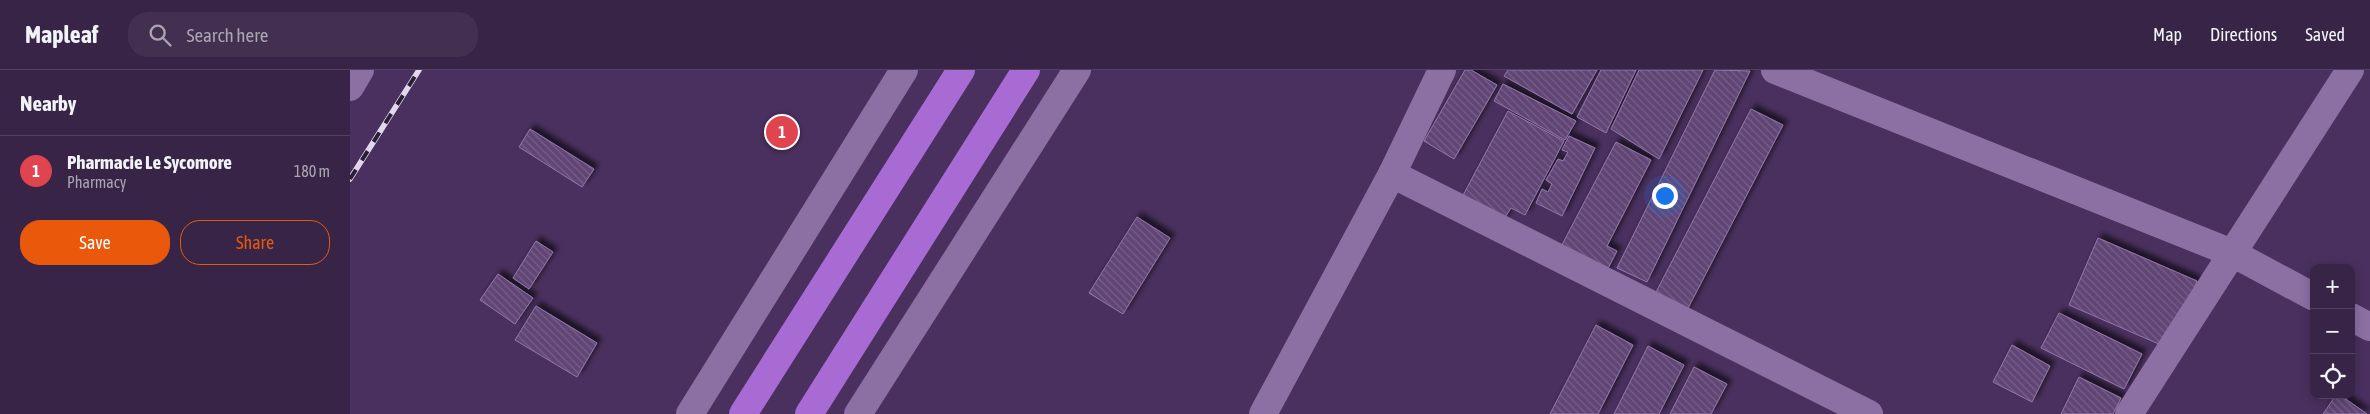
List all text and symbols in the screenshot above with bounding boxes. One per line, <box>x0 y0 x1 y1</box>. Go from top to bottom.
search box <box>128 12 478 57</box>
text: Mapleaf <box>25 21 98 48</box>
icon: search <box>146 21 174 49</box>
text: Search here <box>186 24 268 46</box>
text: Map <box>2153 24 2182 45</box>
text: Directions <box>2210 24 2277 45</box>
text: Saved <box>2305 24 2345 45</box>
text: Nearby <box>20 91 76 115</box>
pin: 1 <box>766 113 798 151</box>
text: Pharmacie Le Sycomore <box>67 151 232 173</box>
text: 1 <box>32 162 40 180</box>
text: 180 m <box>294 162 330 180</box>
text: Pharmacy <box>67 173 126 191</box>
your location <box>1652 183 1678 209</box>
button: Save <box>20 220 170 265</box>
button: Share <box>180 220 330 265</box>
map controls <box>2310 264 2355 399</box>
button: + <box>2310 264 2355 309</box>
button: − <box>2310 309 2355 354</box>
button: locate <box>2310 354 2355 399</box>

